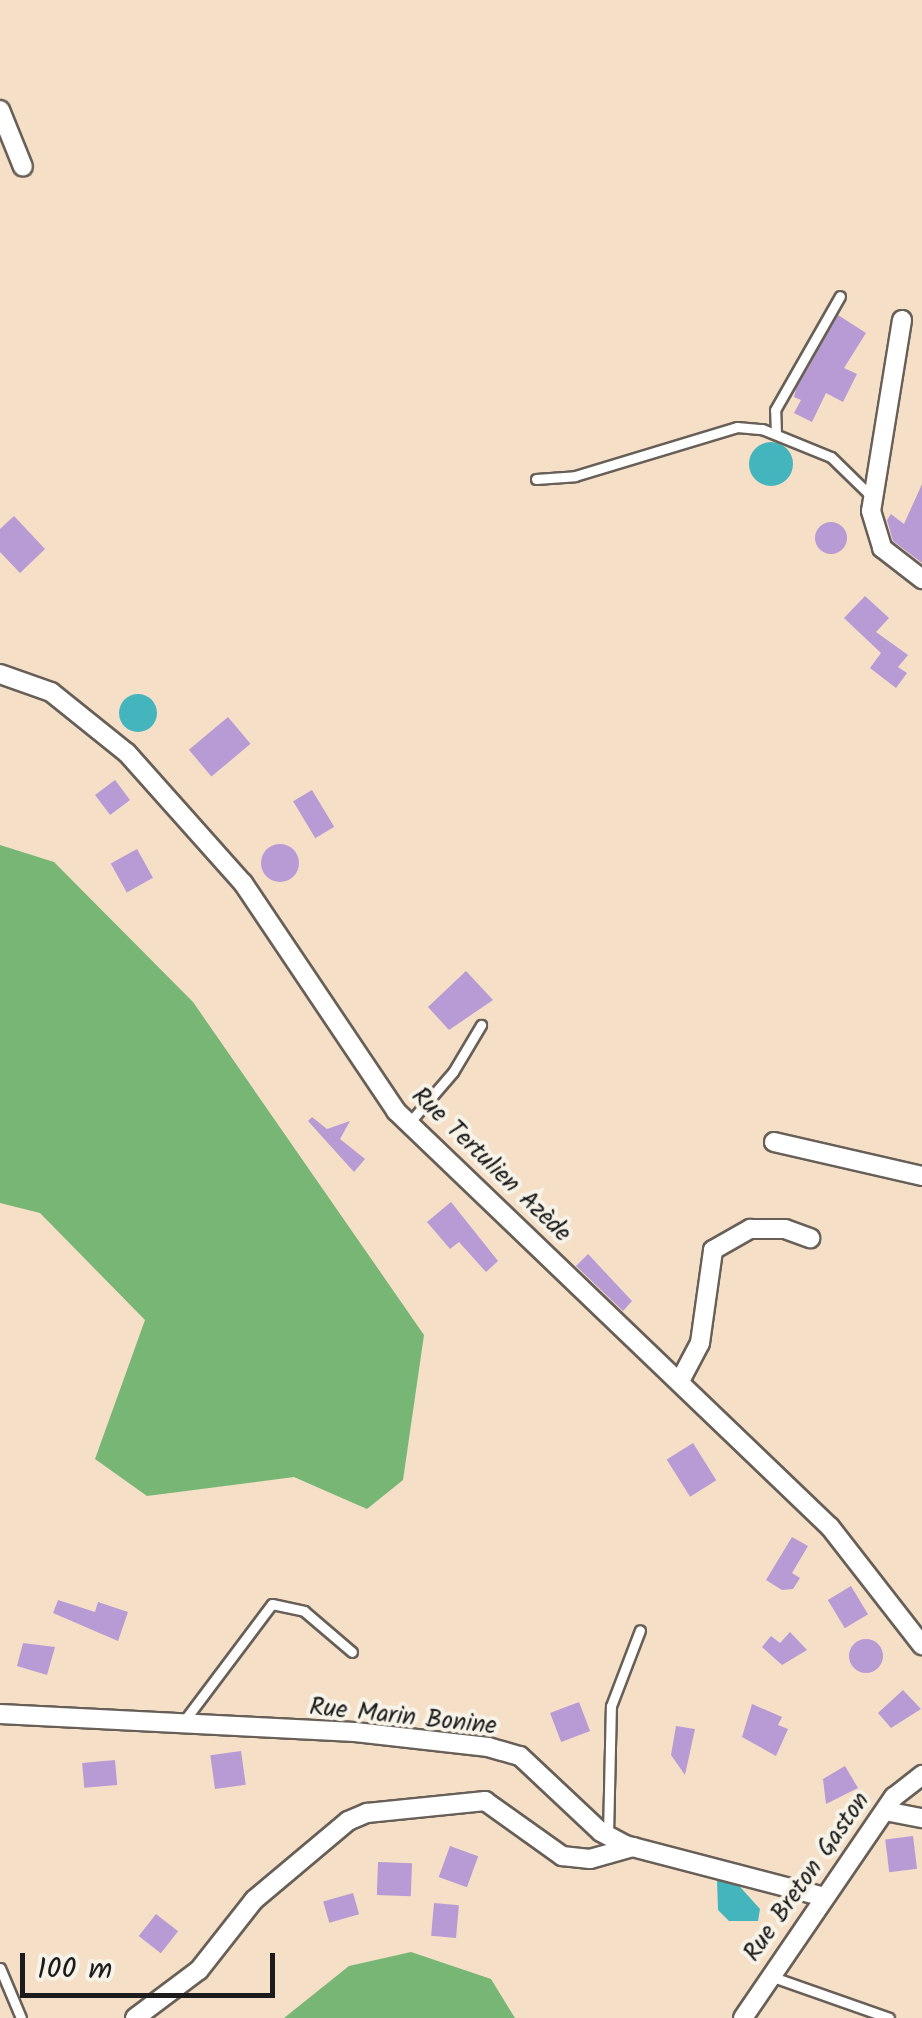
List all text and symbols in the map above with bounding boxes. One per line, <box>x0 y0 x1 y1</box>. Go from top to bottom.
street label: Rue Tertulien Azède <box>405 1081 577 1249</box>
street label: Rue Marin Bonine <box>308 1692 498 1742</box>
street label: Rue Breton Gaston <box>737 1787 877 1967</box>
scale bar <box>25 1933 280 1995</box>
text: 100 m <box>37 1946 112 1994</box>

